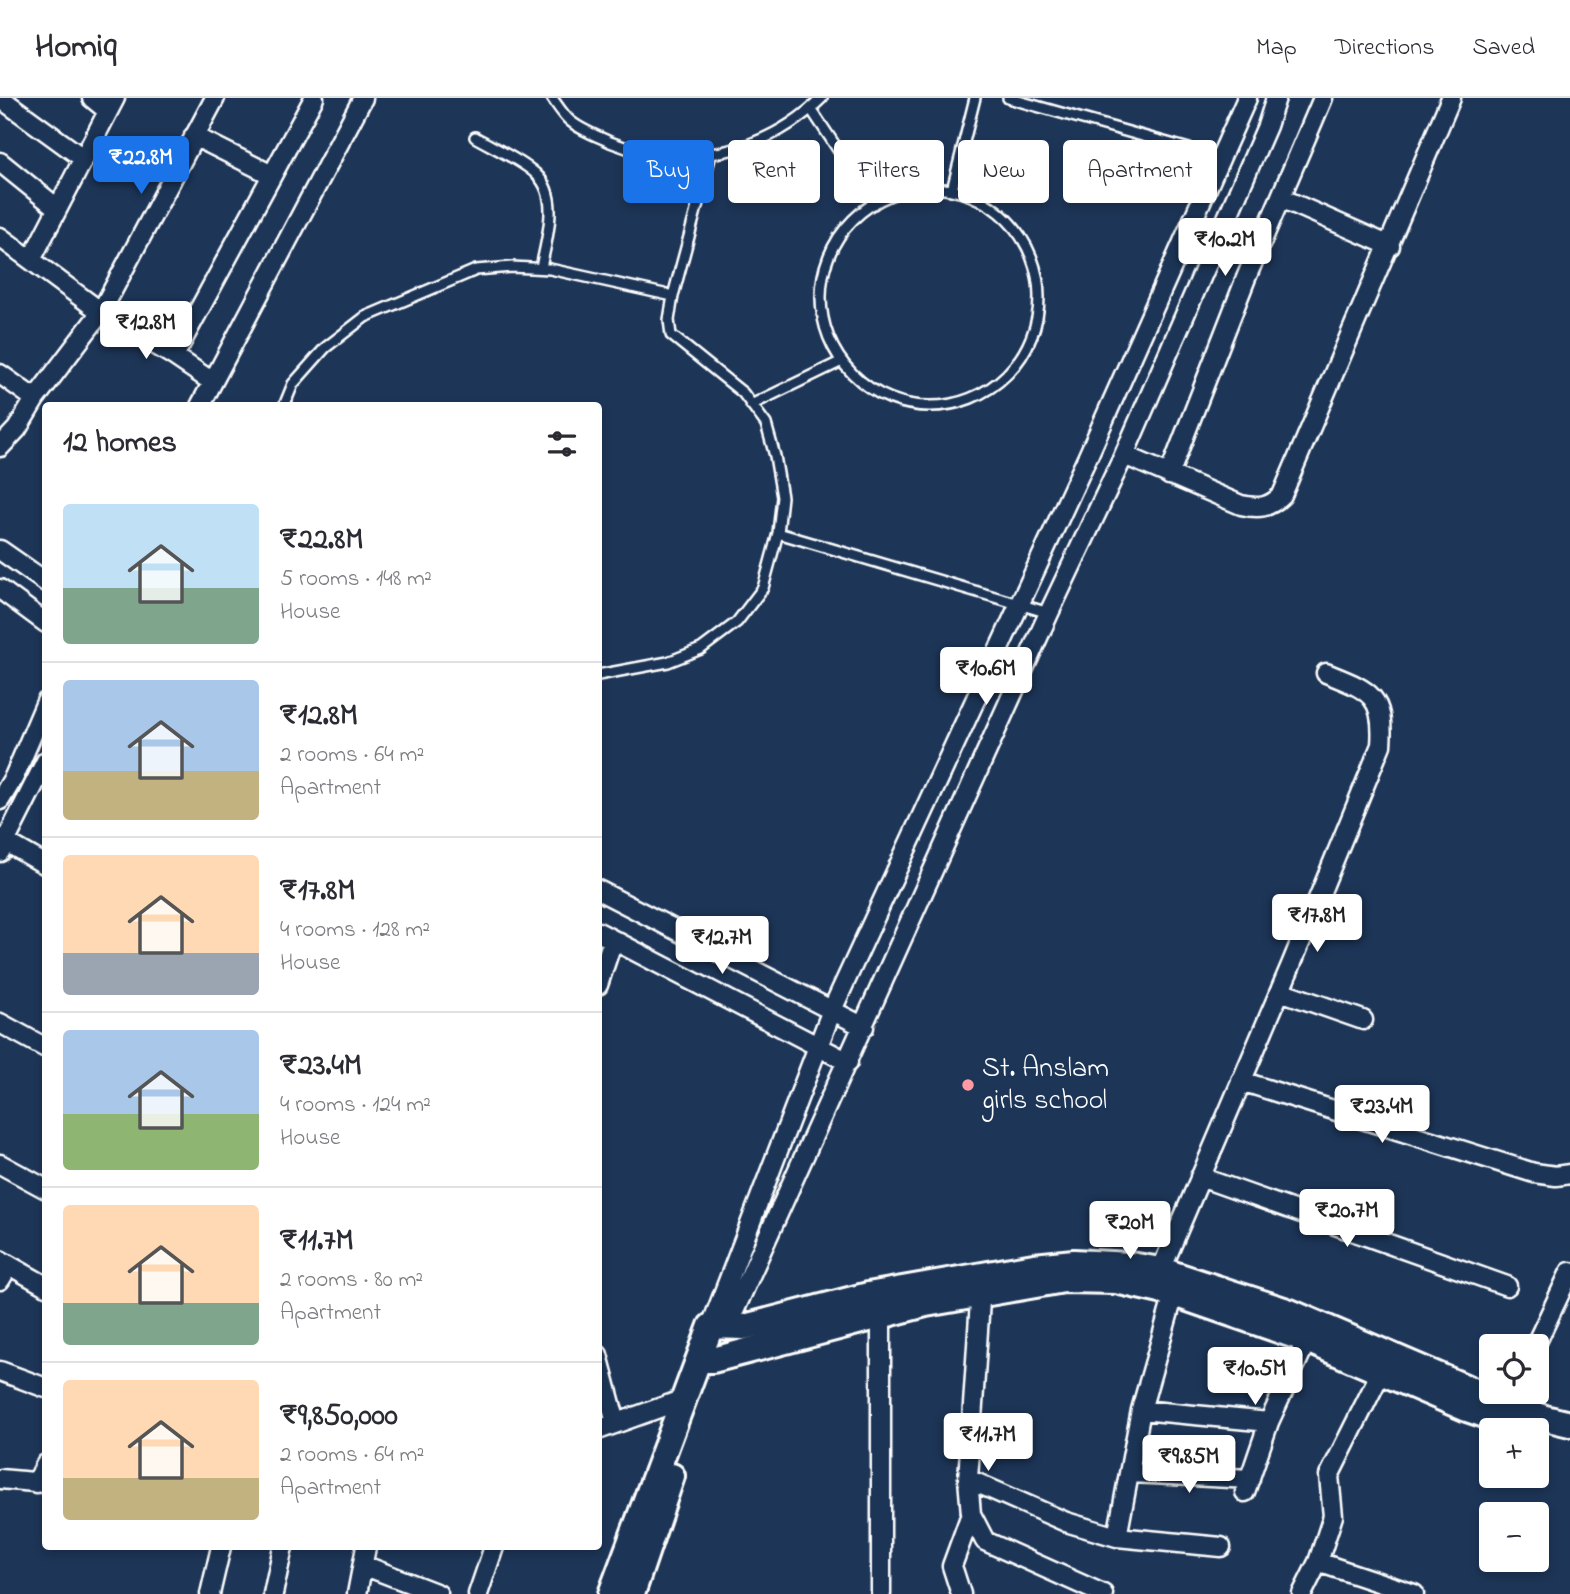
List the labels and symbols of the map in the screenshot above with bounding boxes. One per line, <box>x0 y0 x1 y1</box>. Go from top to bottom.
pin: ₹22.8M <box>84 136 198 196</box>
pin: ₹10.2M <box>1168 218 1282 278</box>
pin: ₹12.8M <box>89 302 203 361</box>
pin: ₹10.6M <box>929 648 1043 707</box>
pin: ₹17.8M <box>1260 894 1374 954</box>
pin: ₹12.7M <box>665 916 779 976</box>
place label: St. Anslam girls school <box>981 1049 1109 1122</box>
marker: St. Anslam girls school <box>960 1077 976 1093</box>
pin: ₹23.4M <box>1325 1086 1439 1145</box>
pin: ₹20.7M <box>1290 1190 1404 1249</box>
pin: ₹20M <box>1089 1202 1171 1261</box>
pin: ₹10.5M <box>1198 1348 1312 1407</box>
pin: ₹11.7M <box>931 1414 1045 1473</box>
pin: ₹9.85M <box>1132 1436 1246 1495</box>

